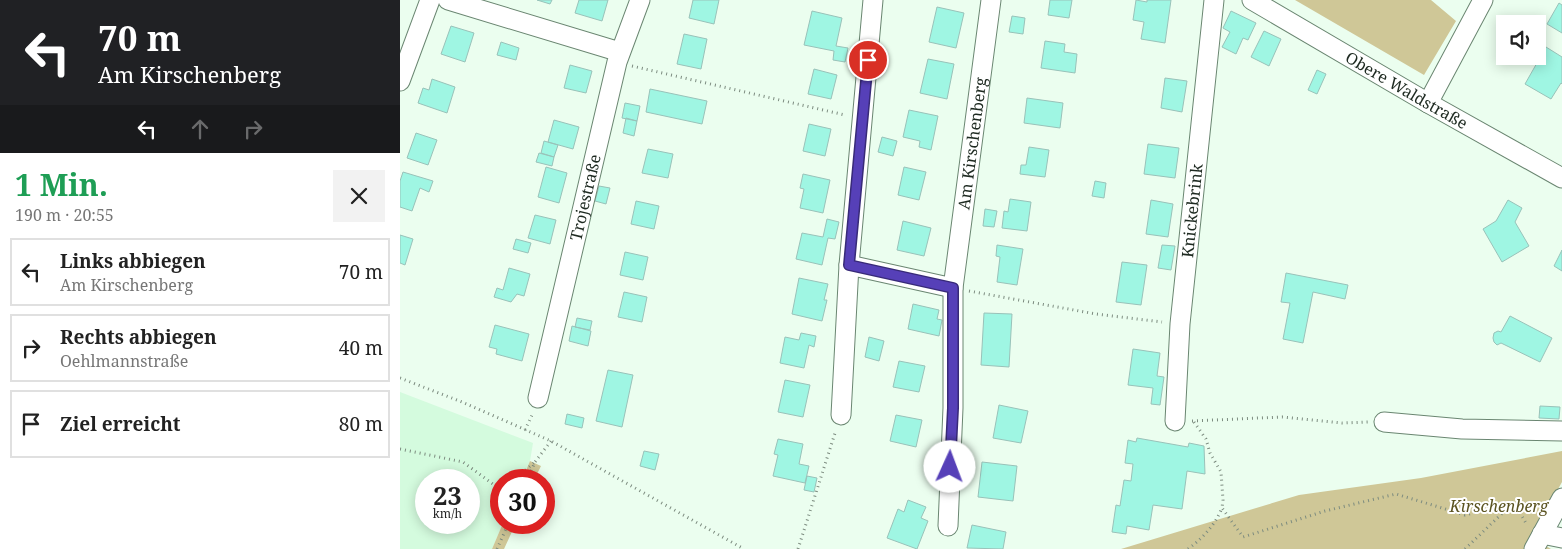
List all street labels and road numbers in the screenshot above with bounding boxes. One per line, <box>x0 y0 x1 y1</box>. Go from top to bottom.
street label: Obere Waldstraße <box>1341 46 1472 134</box>
street label: Am Kirschenberg <box>952 76 992 211</box>
street label: Trojestraße <box>564 152 606 243</box>
street label: Knickebrink <box>1176 162 1208 259</box>

